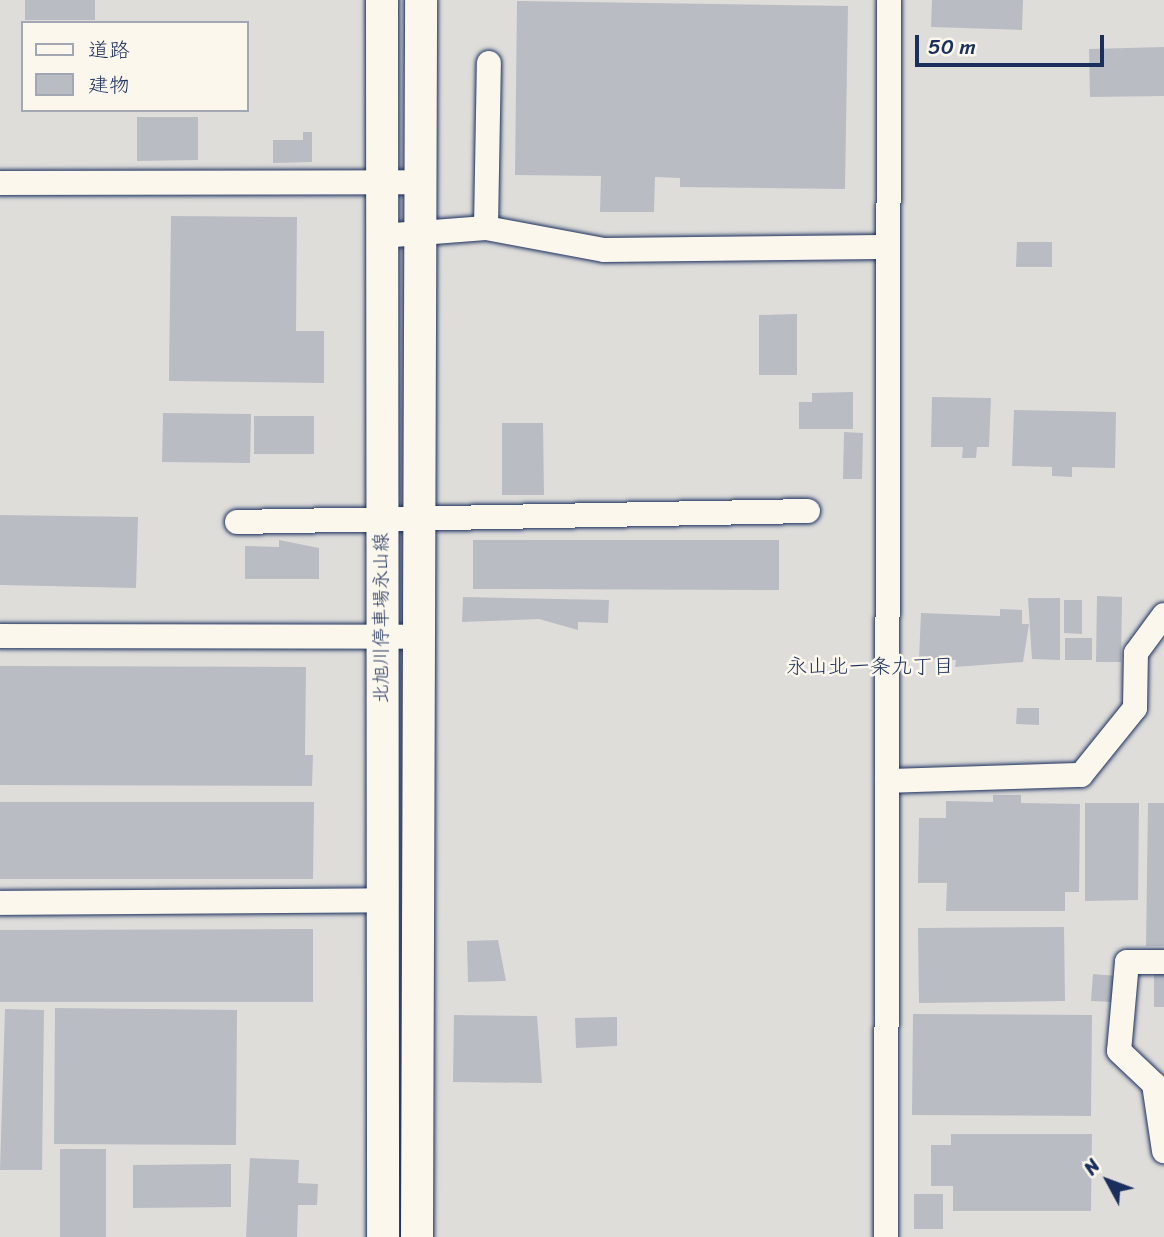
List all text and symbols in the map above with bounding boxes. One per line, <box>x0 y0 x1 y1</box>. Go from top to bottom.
legend <box>21 21 248 112</box>
scale bar <box>919 21 1108 65</box>
text: 50 m <box>928 28 976 66</box>
text: 道路 <box>88 31 130 69</box>
text: 建物 <box>88 66 130 104</box>
street label: 北旭川停車場永山線 <box>370 533 392 703</box>
district label: 永山北一条九丁目 <box>786 653 954 679</box>
north arrow <box>1073 1146 1143 1216</box>
text: N <box>1075 1151 1109 1183</box>

